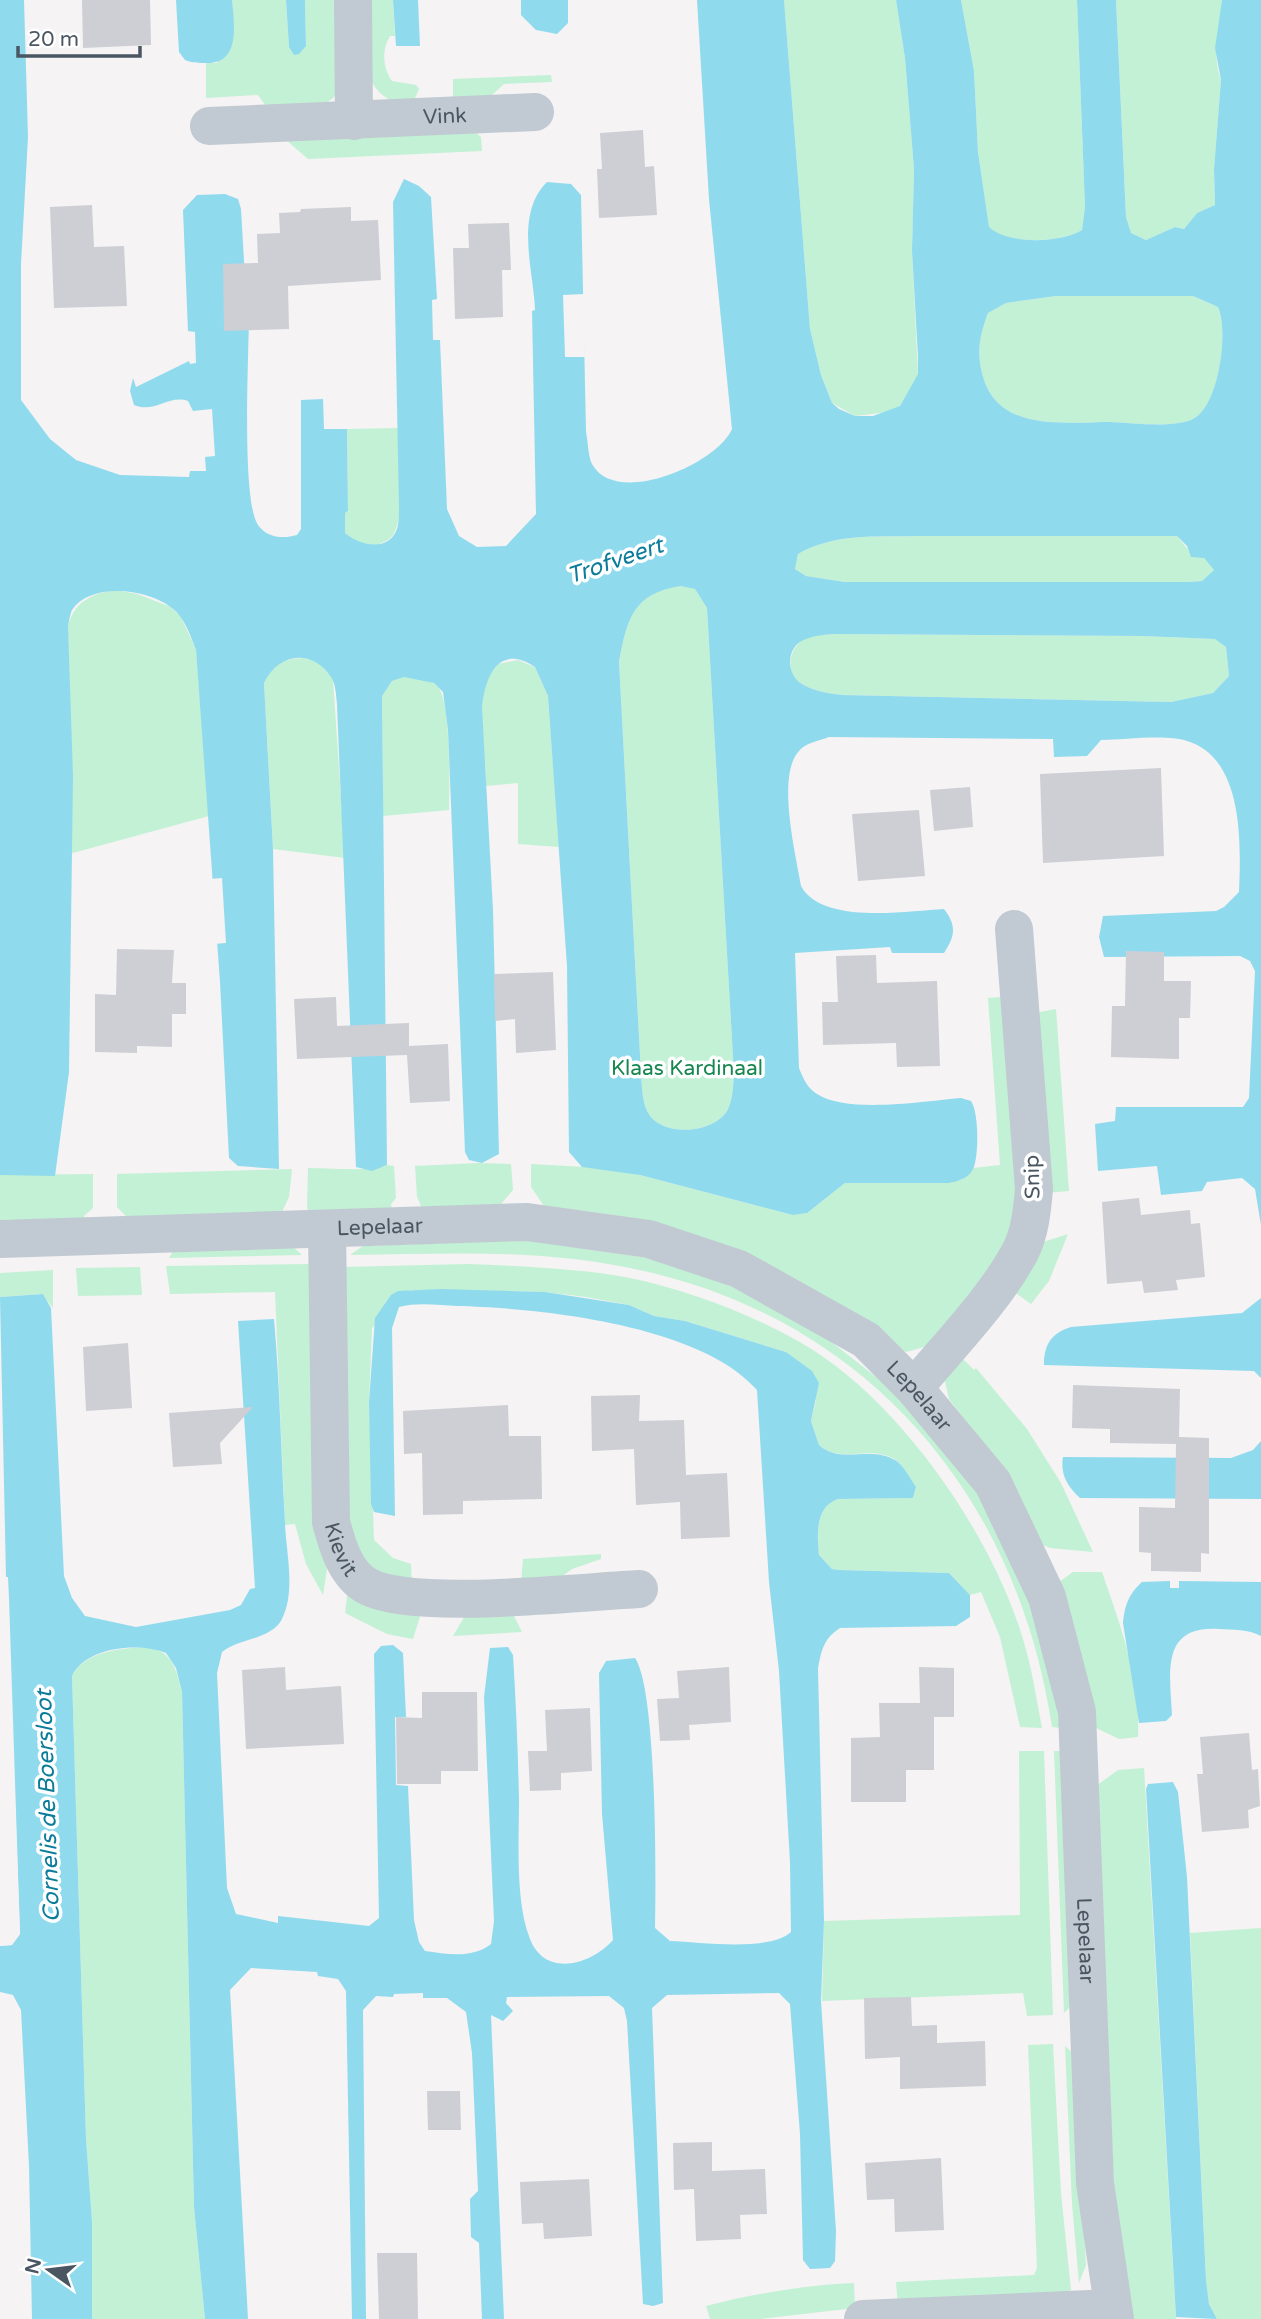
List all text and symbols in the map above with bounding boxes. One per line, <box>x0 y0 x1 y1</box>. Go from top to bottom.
scale bar <box>18 14 140 58</box>
text: 20 m <box>28 27 79 52</box>
street label: Vink <box>422 103 467 130</box>
water label: Trofveert <box>564 531 669 590</box>
park label: Klaas Kardinaal <box>611 1056 763 1081</box>
street label: Snip <box>1020 1155 1045 1199</box>
street label: Lepelaar <box>336 1213 423 1241</box>
street label: Lepelaar <box>881 1356 957 1437</box>
street label: Kievit <box>319 1520 363 1582</box>
water label: Cornelis de Boersloot <box>30 1687 66 1923</box>
street label: Lepelaar <box>1071 1897 1099 1984</box>
north arrow <box>14 2235 84 2305</box>
text: N <box>21 2256 46 2276</box>

